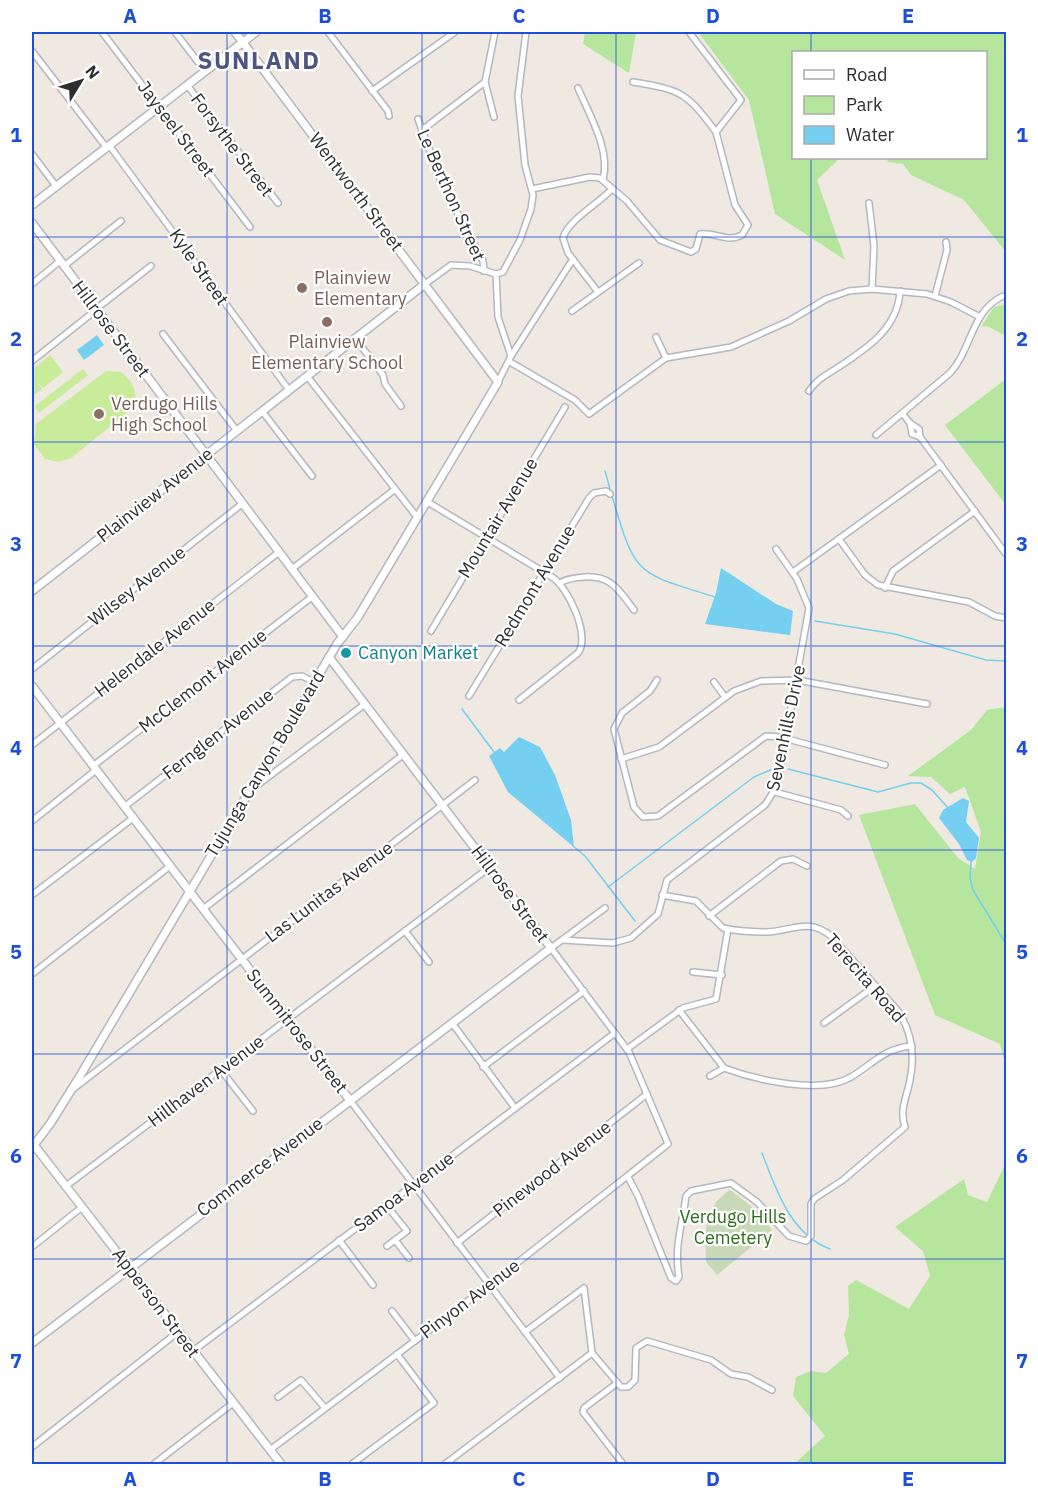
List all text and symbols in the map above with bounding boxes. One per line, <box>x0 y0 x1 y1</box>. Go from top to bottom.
text: A <box>123 2 137 29</box>
text: B <box>318 2 332 29</box>
text: C <box>512 2 526 29</box>
text: D <box>706 2 720 29</box>
text: E <box>902 2 914 29</box>
district label: SUNLAND <box>197 44 321 76</box>
north arrow <box>51 51 111 111</box>
legend <box>792 51 987 159</box>
text: N <box>81 61 104 82</box>
text: Road <box>846 63 887 86</box>
street label: Jayseel Street <box>133 76 220 181</box>
street label: Forsythe Street <box>186 88 279 201</box>
text: Park <box>846 93 883 116</box>
text: 1 <box>10 121 22 148</box>
text: 1 <box>1016 121 1028 148</box>
text: Water <box>846 123 895 146</box>
street label: Le Berthon Street <box>412 125 491 264</box>
street label: Wentworth Street <box>304 128 409 256</box>
street label: Kyle Street <box>165 224 234 310</box>
place label: Plainview Elementary <box>314 266 407 310</box>
street label: Hillrose Street <box>67 276 155 382</box>
marker: Plainview Elementary <box>295 281 309 295</box>
marker: Plainview Elementary School <box>320 315 334 329</box>
text: 2 <box>10 325 22 352</box>
text: 2 <box>1016 325 1028 352</box>
place label: Plainview Elementary School <box>251 330 403 374</box>
place label: Verdugo Hills High School <box>111 392 218 436</box>
marker: Verdugo Hills High School <box>92 407 106 421</box>
street label: Plainview Avenue <box>92 442 218 547</box>
street label: Mountair Avenue <box>453 453 543 582</box>
street label: Redmont Avenue <box>489 520 580 651</box>
text: 3 <box>10 530 22 557</box>
text: 3 <box>1016 530 1028 557</box>
street label: Wilsey Avenue <box>83 540 190 631</box>
street label: Helendale Avenue <box>90 593 220 702</box>
street label: McClemont Avenue <box>134 623 271 738</box>
place label: Canyon Market <box>358 641 479 664</box>
marker: Canyon Market <box>339 646 353 660</box>
street label: Sevenhills Drive <box>761 663 810 793</box>
street label: Tujunga Canyon Boulevard <box>200 666 330 861</box>
street label: Fernglen Avenue <box>157 683 278 784</box>
text: 4 <box>10 734 22 761</box>
text: 4 <box>1016 734 1028 761</box>
street label: Las Lunitas Avenue <box>260 836 397 947</box>
street label: Hillrose Street <box>466 841 554 947</box>
street label: Terecita Road <box>820 928 910 1027</box>
text: 5 <box>10 938 22 965</box>
text: 5 <box>1016 938 1028 965</box>
street label: Summitrose Street <box>242 964 353 1098</box>
street label: Hillhaven Avenue <box>143 1029 269 1132</box>
street label: Commerce Avenue <box>192 1112 328 1222</box>
street label: Pinewood Avenue <box>488 1115 616 1222</box>
text: 6 <box>10 1142 22 1169</box>
text: 6 <box>1016 1142 1028 1169</box>
street label: Samoa Avenue <box>349 1146 459 1237</box>
park label: Verdugo Hills Cemetery <box>680 1205 786 1249</box>
street label: Apperson Street <box>108 1243 205 1362</box>
street label: Pinyon Avenue <box>415 1254 524 1344</box>
text: 7 <box>10 1347 22 1374</box>
text: 7 <box>1016 1347 1028 1374</box>
text: A <box>123 1465 137 1492</box>
text: B <box>318 1465 332 1492</box>
text: C <box>512 1465 526 1492</box>
text: D <box>706 1465 720 1492</box>
text: E <box>902 1465 914 1492</box>

